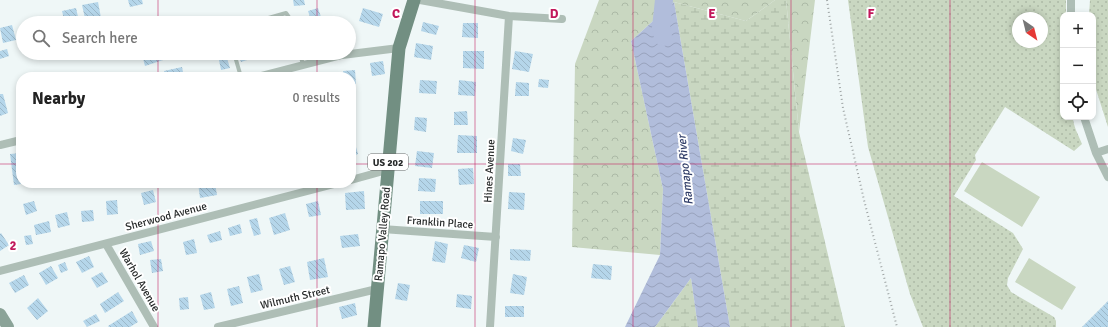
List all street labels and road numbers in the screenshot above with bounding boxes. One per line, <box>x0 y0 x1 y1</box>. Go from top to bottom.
street label: Hines Avenue <box>481 139 498 203</box>
road number: US 202 <box>368 154 408 170</box>
street label: Ramapo Valley Road <box>372 186 393 282</box>
street label: Sherwood Avenue <box>124 199 208 234</box>
street label: Franklin Place <box>406 214 474 231</box>
street label: Warhol Avenue <box>116 247 163 314</box>
street label: Wilmuth Street <box>259 283 331 312</box>

